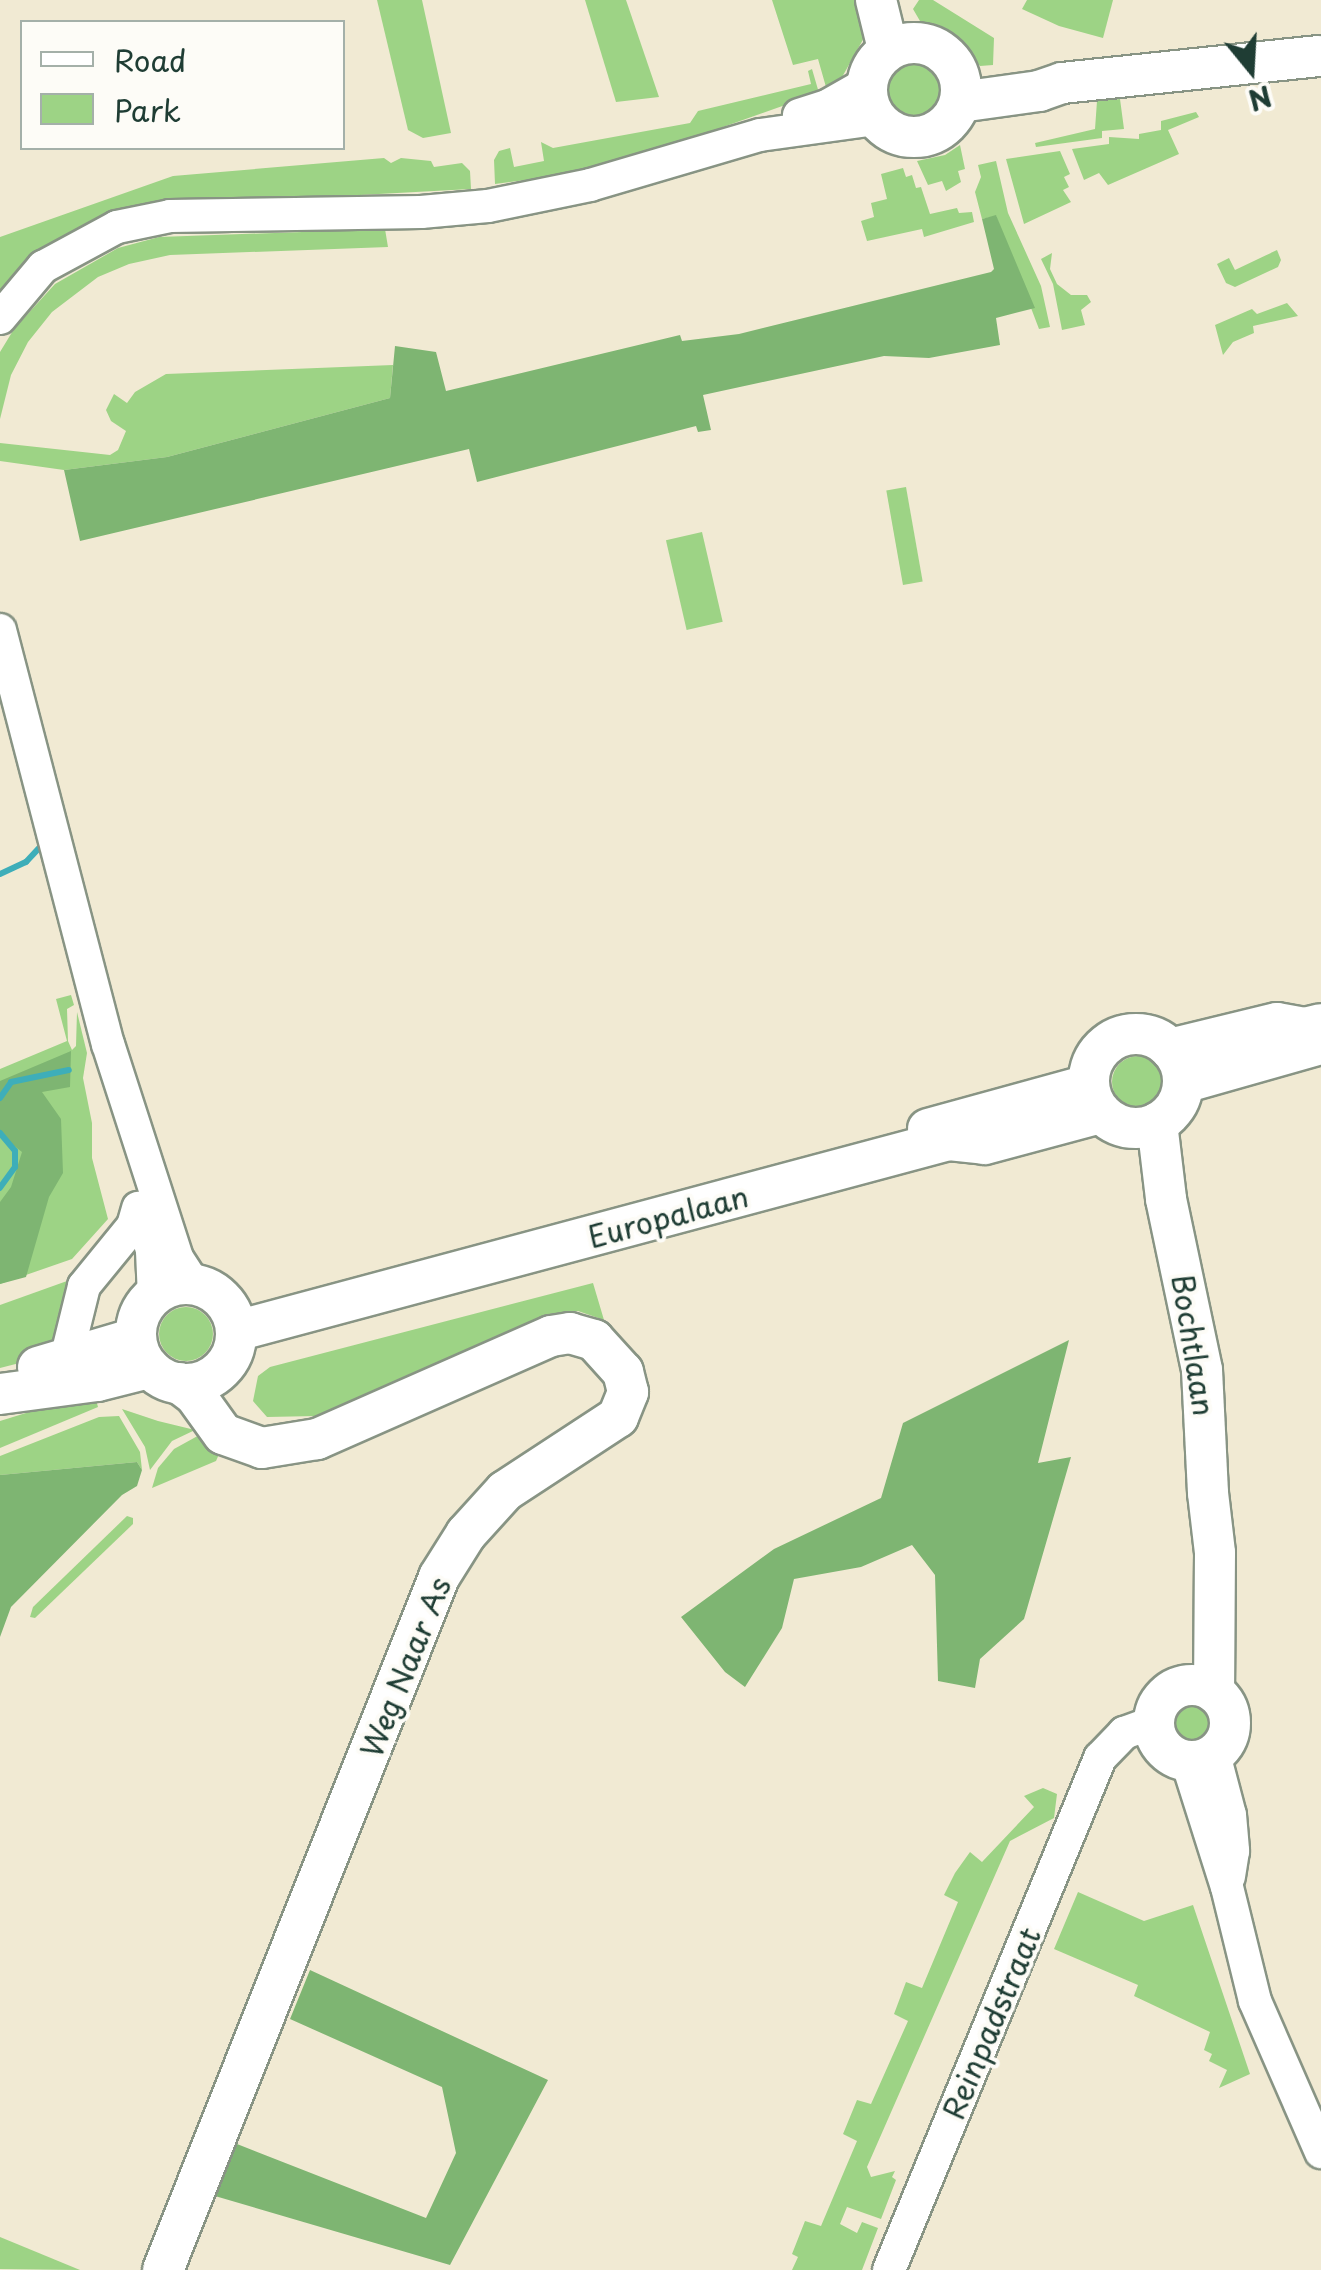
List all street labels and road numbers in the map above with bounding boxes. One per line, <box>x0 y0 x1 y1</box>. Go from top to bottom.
street label: Europalaan <box>584 1177 752 1255</box>
street label: Bochtlaan <box>1165 1272 1223 1418</box>
street label: Weg Naar As <box>352 1571 458 1763</box>
street label: Reinpadstraat <box>934 1922 1048 2124</box>

